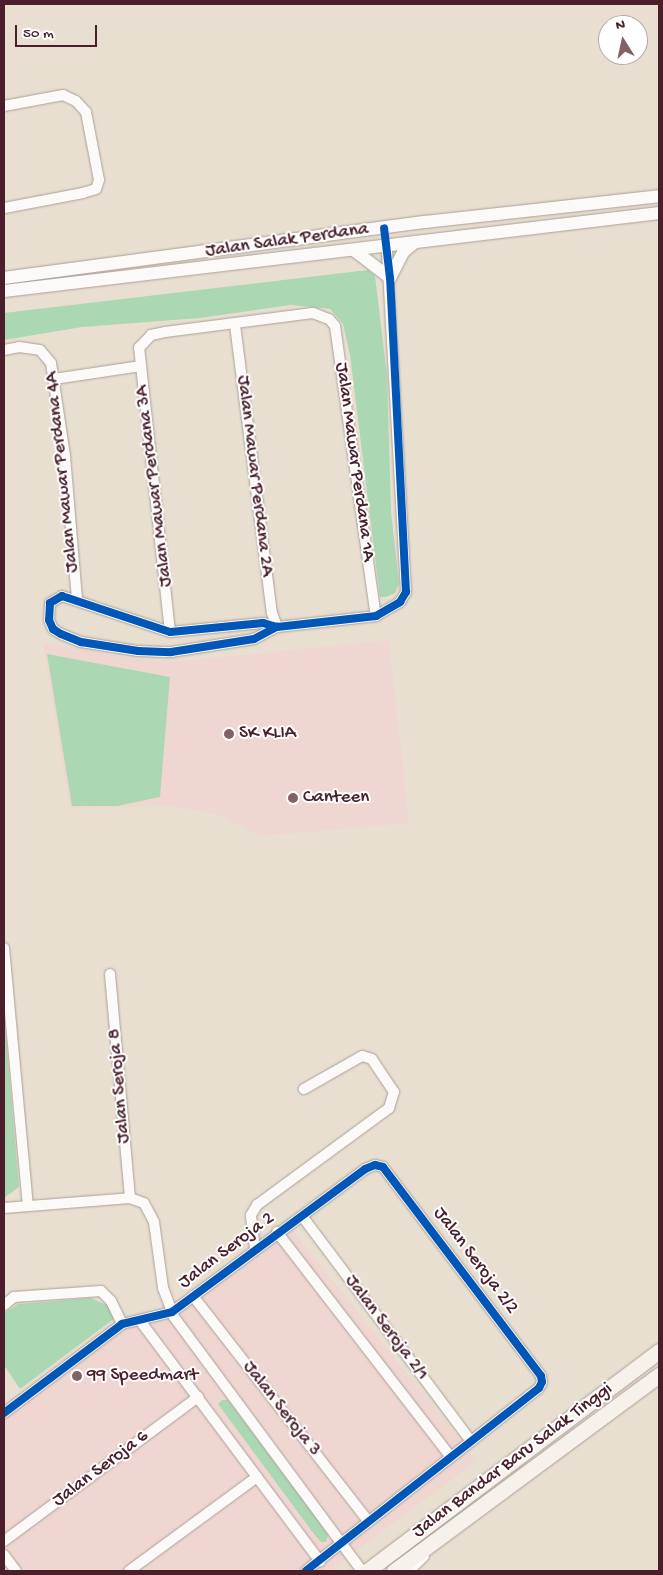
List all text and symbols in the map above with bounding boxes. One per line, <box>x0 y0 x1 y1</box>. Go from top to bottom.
scale bar <box>18 15 100 47</box>
north arrow <box>598 15 648 65</box>
text: N <box>614 17 626 35</box>
text: 50 m <box>23 25 54 43</box>
street label: Jalan Salak Perdana <box>204 218 370 264</box>
street label: Jalan Mawar Perdana 1A <box>329 361 379 563</box>
street label: Jalan Mawar Perdana 4A <box>41 370 85 574</box>
street label: Jalan Mawar Perdana 2A <box>230 374 278 578</box>
street label: Jalan Mawar Perdana 3A <box>131 384 179 588</box>
place label: SK KLIA <box>239 723 296 745</box>
marker: SK KLIA <box>223 728 235 740</box>
place label: Canteen <box>303 787 369 809</box>
marker: Canteen <box>287 792 299 804</box>
street label: Jalan Seroja 8 <box>104 1028 136 1144</box>
street label: Jalan Seroja 2/2 <box>427 1203 523 1319</box>
street label: Jalan Seroja 2 <box>175 1208 279 1294</box>
street label: Jalan Seroja 2/1 <box>339 1271 433 1385</box>
street label: Jalan Seroja 3 <box>237 1357 325 1461</box>
place label: 99 Speedmart <box>87 1365 198 1387</box>
marker: 99 Speedmart <box>71 1370 83 1382</box>
street label: Jalan Bandar Baru Salak Tinggi <box>408 1378 618 1544</box>
street label: Jalan Seroja 6 <box>49 1426 153 1512</box>

